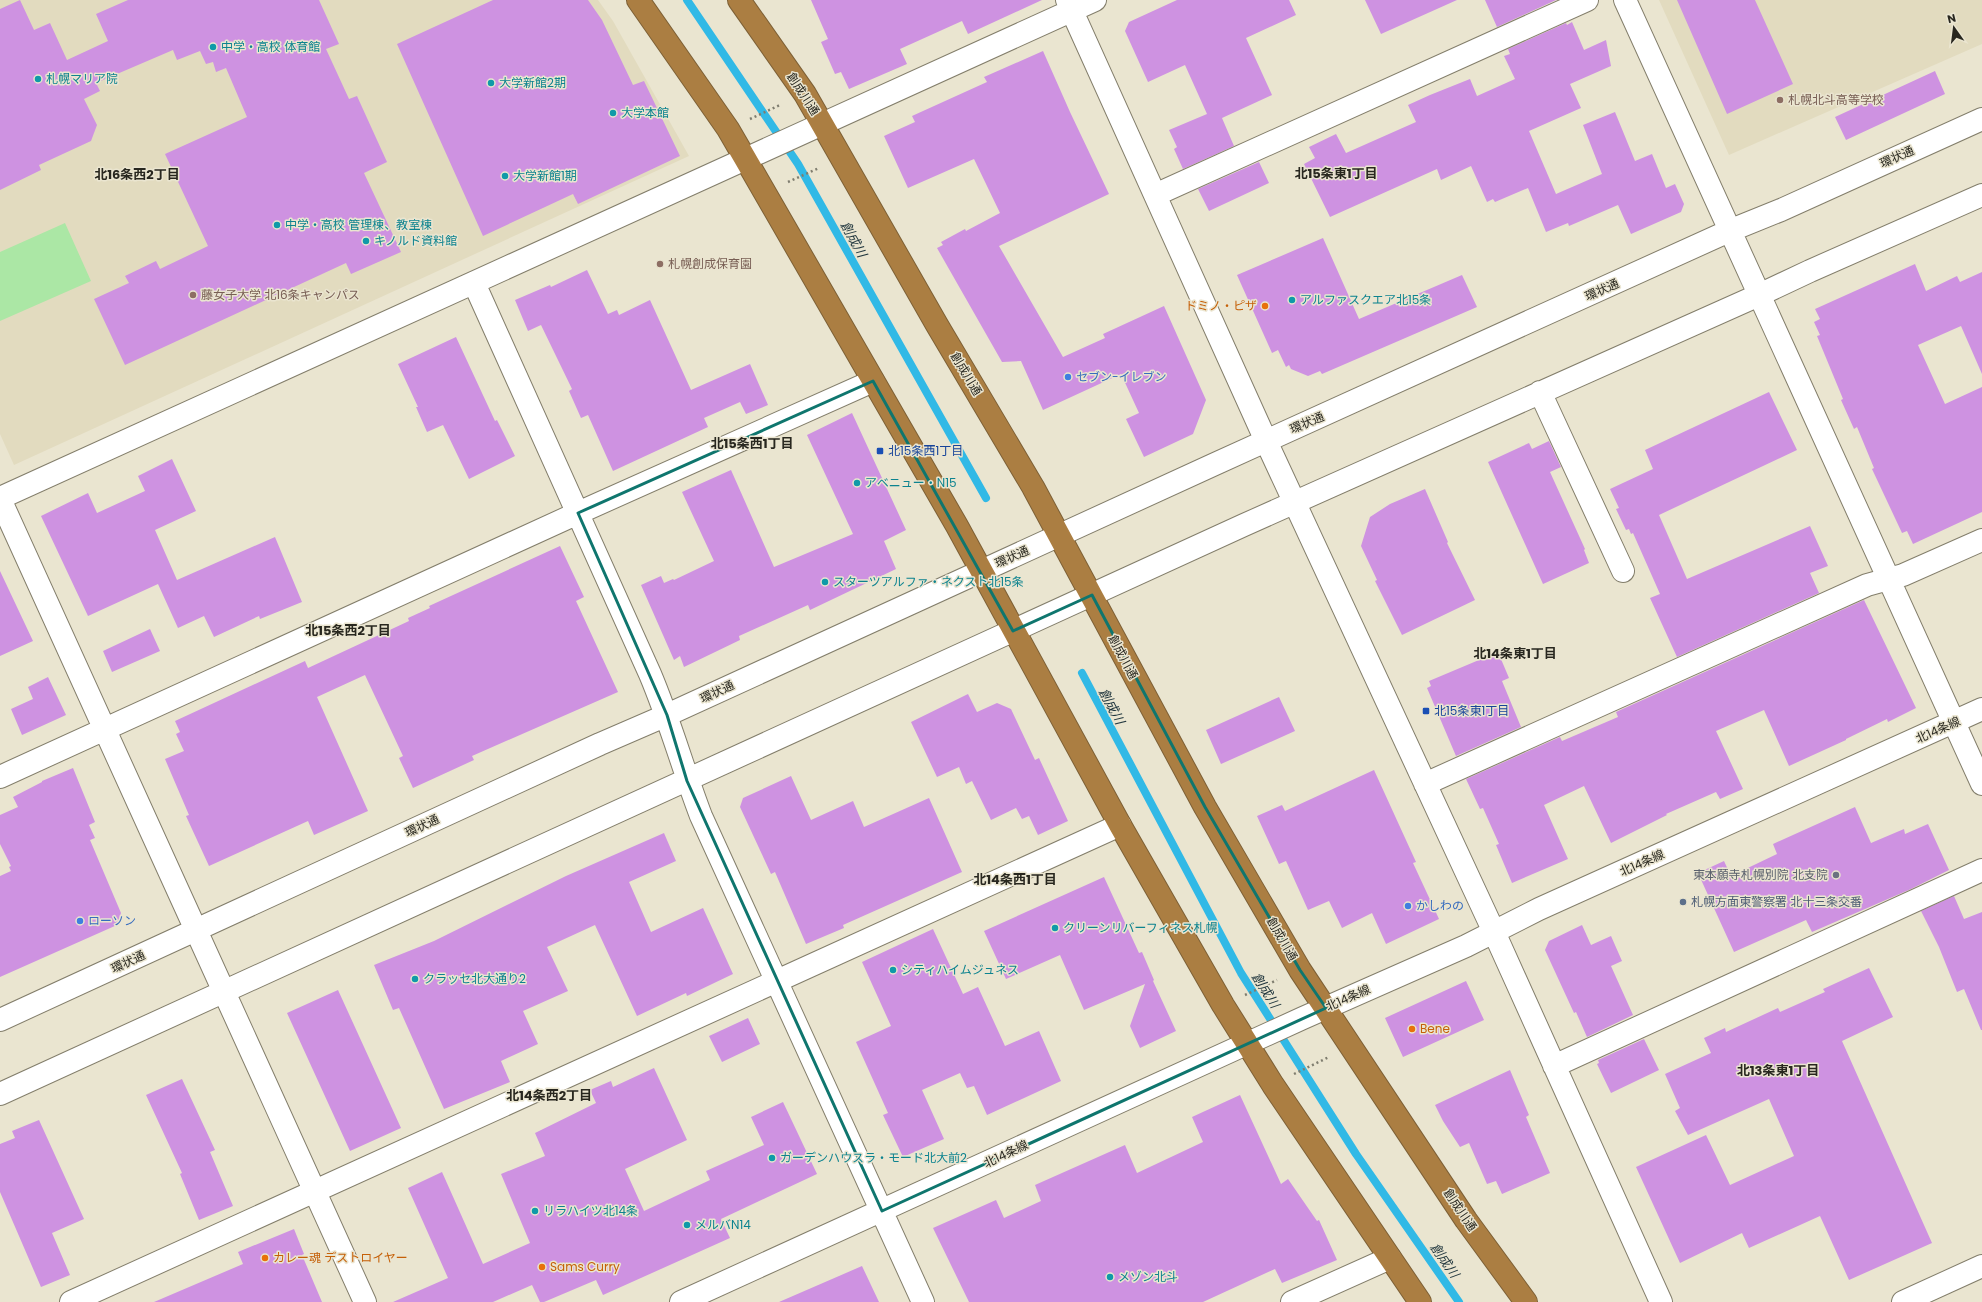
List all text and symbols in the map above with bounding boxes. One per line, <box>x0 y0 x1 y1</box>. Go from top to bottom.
north arrow <box>1934 8 1974 48</box>
text: N <box>1946 10 1958 27</box>
place label: 中学・高校 体育館 <box>221 38 320 55</box>
marker: 中学・高校 体育館 <box>208 42 218 52</box>
street label: 創成川通 <box>783 69 824 118</box>
place label: 札幌マリア院 <box>46 70 118 87</box>
marker: 札幌マリア院 <box>33 74 43 84</box>
place label: 大学新館2期 <box>499 74 566 91</box>
marker: 大学新館2期 <box>486 78 496 88</box>
place label: 札幌北斗高等学校 <box>1788 91 1884 108</box>
marker: 札幌北斗高等学校 <box>1775 95 1785 105</box>
place label: 大学本館 <box>621 104 669 121</box>
marker: 大学本館 <box>608 108 618 118</box>
street label: 環状通 <box>1877 141 1917 172</box>
district label: 北15条東1丁目 <box>1294 164 1378 183</box>
district label: 北16条西2丁目 <box>94 165 180 184</box>
place label: 大学新館1期 <box>513 167 577 184</box>
marker: 大学新館1期 <box>500 171 510 181</box>
place label: 中学・高校 管理棟、教室棟 <box>285 216 432 233</box>
water label: 創成川 <box>836 218 872 263</box>
marker: 中学・高校 管理棟、教室棟 <box>272 220 282 230</box>
place label: キノルド資料館 <box>374 232 457 249</box>
marker: キノルド資料館 <box>361 236 371 246</box>
place label: 札幌創成保育園 <box>668 255 752 272</box>
marker: 札幌創成保育園 <box>655 259 665 269</box>
street label: 環状通 <box>1582 274 1622 305</box>
place label: 藤女子大学 北16条キャンパス <box>201 286 360 303</box>
marker: 藤女子大学 北16条キャンパス <box>188 290 198 300</box>
place label: アルファスクエア北15条 <box>1300 291 1431 308</box>
marker: アルファスクエア北15条 <box>1287 295 1297 305</box>
place label: ドミノ・ピザ <box>1185 297 1257 314</box>
marker: ドミノ・ピザ <box>1260 301 1270 311</box>
street label: 創成川通 <box>947 349 986 399</box>
place label: セブン-イレブン <box>1076 368 1167 385</box>
marker: セブン-イレブン <box>1063 372 1073 382</box>
street label: 環状通 <box>1287 408 1327 437</box>
district label: 北15条西1丁目 <box>710 434 794 453</box>
place label: 北15条西1丁目 <box>888 442 963 459</box>
marker: 北15条西1丁目 <box>875 446 885 456</box>
place label: アベニュー・N15 <box>865 474 957 491</box>
marker: アベニュー・N15 <box>852 478 862 488</box>
street label: 環状通 <box>992 541 1032 572</box>
place label: スターツアルファ・ネクスト北15条 <box>833 573 1024 590</box>
marker: スターツアルファ・ネクスト北15条 <box>820 577 830 587</box>
district label: 北15条西2丁目 <box>305 621 391 640</box>
street label: 創成川通 <box>1105 632 1142 682</box>
district label: 北14条東1丁目 <box>1473 644 1557 663</box>
street label: 環状通 <box>697 676 737 707</box>
water label: 創成川 <box>1094 685 1130 730</box>
place label: 北15条東1丁目 <box>1434 702 1509 719</box>
marker: 北15条東1丁目 <box>1421 706 1431 716</box>
street label: 北14条線 <box>1913 712 1963 747</box>
street label: 環状通 <box>402 810 442 841</box>
street label: 北14条線 <box>1617 845 1667 880</box>
place label: 東本願寺札幌別院 北支院 <box>1693 866 1828 883</box>
district label: 北14条西1丁目 <box>973 870 1057 889</box>
marker: 東本願寺札幌別院 北支院 <box>1831 870 1841 880</box>
place label: 札幌方面東警察署 北十三条交番 <box>1691 893 1862 910</box>
place label: かしわの <box>1416 897 1464 914</box>
marker: 札幌方面東警察署 北十三条交番 <box>1678 897 1688 907</box>
marker: かしわの <box>1403 901 1413 911</box>
place label: ローソン <box>88 912 136 929</box>
street label: 創成川通 <box>1263 914 1302 964</box>
marker: ローソン <box>75 916 85 926</box>
place label: クリーンリバーフィネス札幌 <box>1063 919 1217 936</box>
marker: クリーンリバーフィネス札幌 <box>1050 923 1060 933</box>
street label: 環状通 <box>108 946 148 977</box>
place label: シティハイムジュネス <box>901 961 1019 978</box>
marker: シティハイムジュネス <box>888 965 898 975</box>
water label: 創成川 <box>1247 969 1285 1013</box>
place label: クラッセ北大通り2 <box>423 970 526 987</box>
marker: クラッセ北大通り2 <box>410 974 420 984</box>
street label: 北14条線 <box>1323 980 1373 1015</box>
place label: Bene <box>1420 1020 1450 1037</box>
marker: Bene <box>1407 1024 1417 1034</box>
district label: 北13条東1丁目 <box>1737 1061 1819 1080</box>
district label: 北14条西2丁目 <box>506 1086 592 1105</box>
street label: 北14条線 <box>981 1136 1031 1171</box>
place label: ガーデンハウスラ・モード北大前2 <box>780 1149 967 1166</box>
marker: ガーデンハウスラ・モード北大前2 <box>767 1153 777 1163</box>
street label: 創成川通 <box>1440 1185 1481 1234</box>
place label: リラハイツ北14条 <box>543 1202 638 1219</box>
marker: リラハイツ北14条 <box>530 1206 540 1216</box>
place label: メルバN14 <box>695 1216 751 1233</box>
marker: メルバN14 <box>682 1220 692 1230</box>
water label: 創成川 <box>1426 1239 1465 1283</box>
place label: カレー魂 デストロイヤー <box>273 1249 408 1266</box>
marker: カレー魂 デストロイヤー <box>260 1253 270 1263</box>
place label: Sams Curry <box>550 1258 620 1275</box>
marker: Sams Curry <box>537 1262 547 1272</box>
place label: メゾン北斗 <box>1118 1268 1178 1285</box>
marker: メゾン北斗 <box>1105 1272 1115 1282</box>

